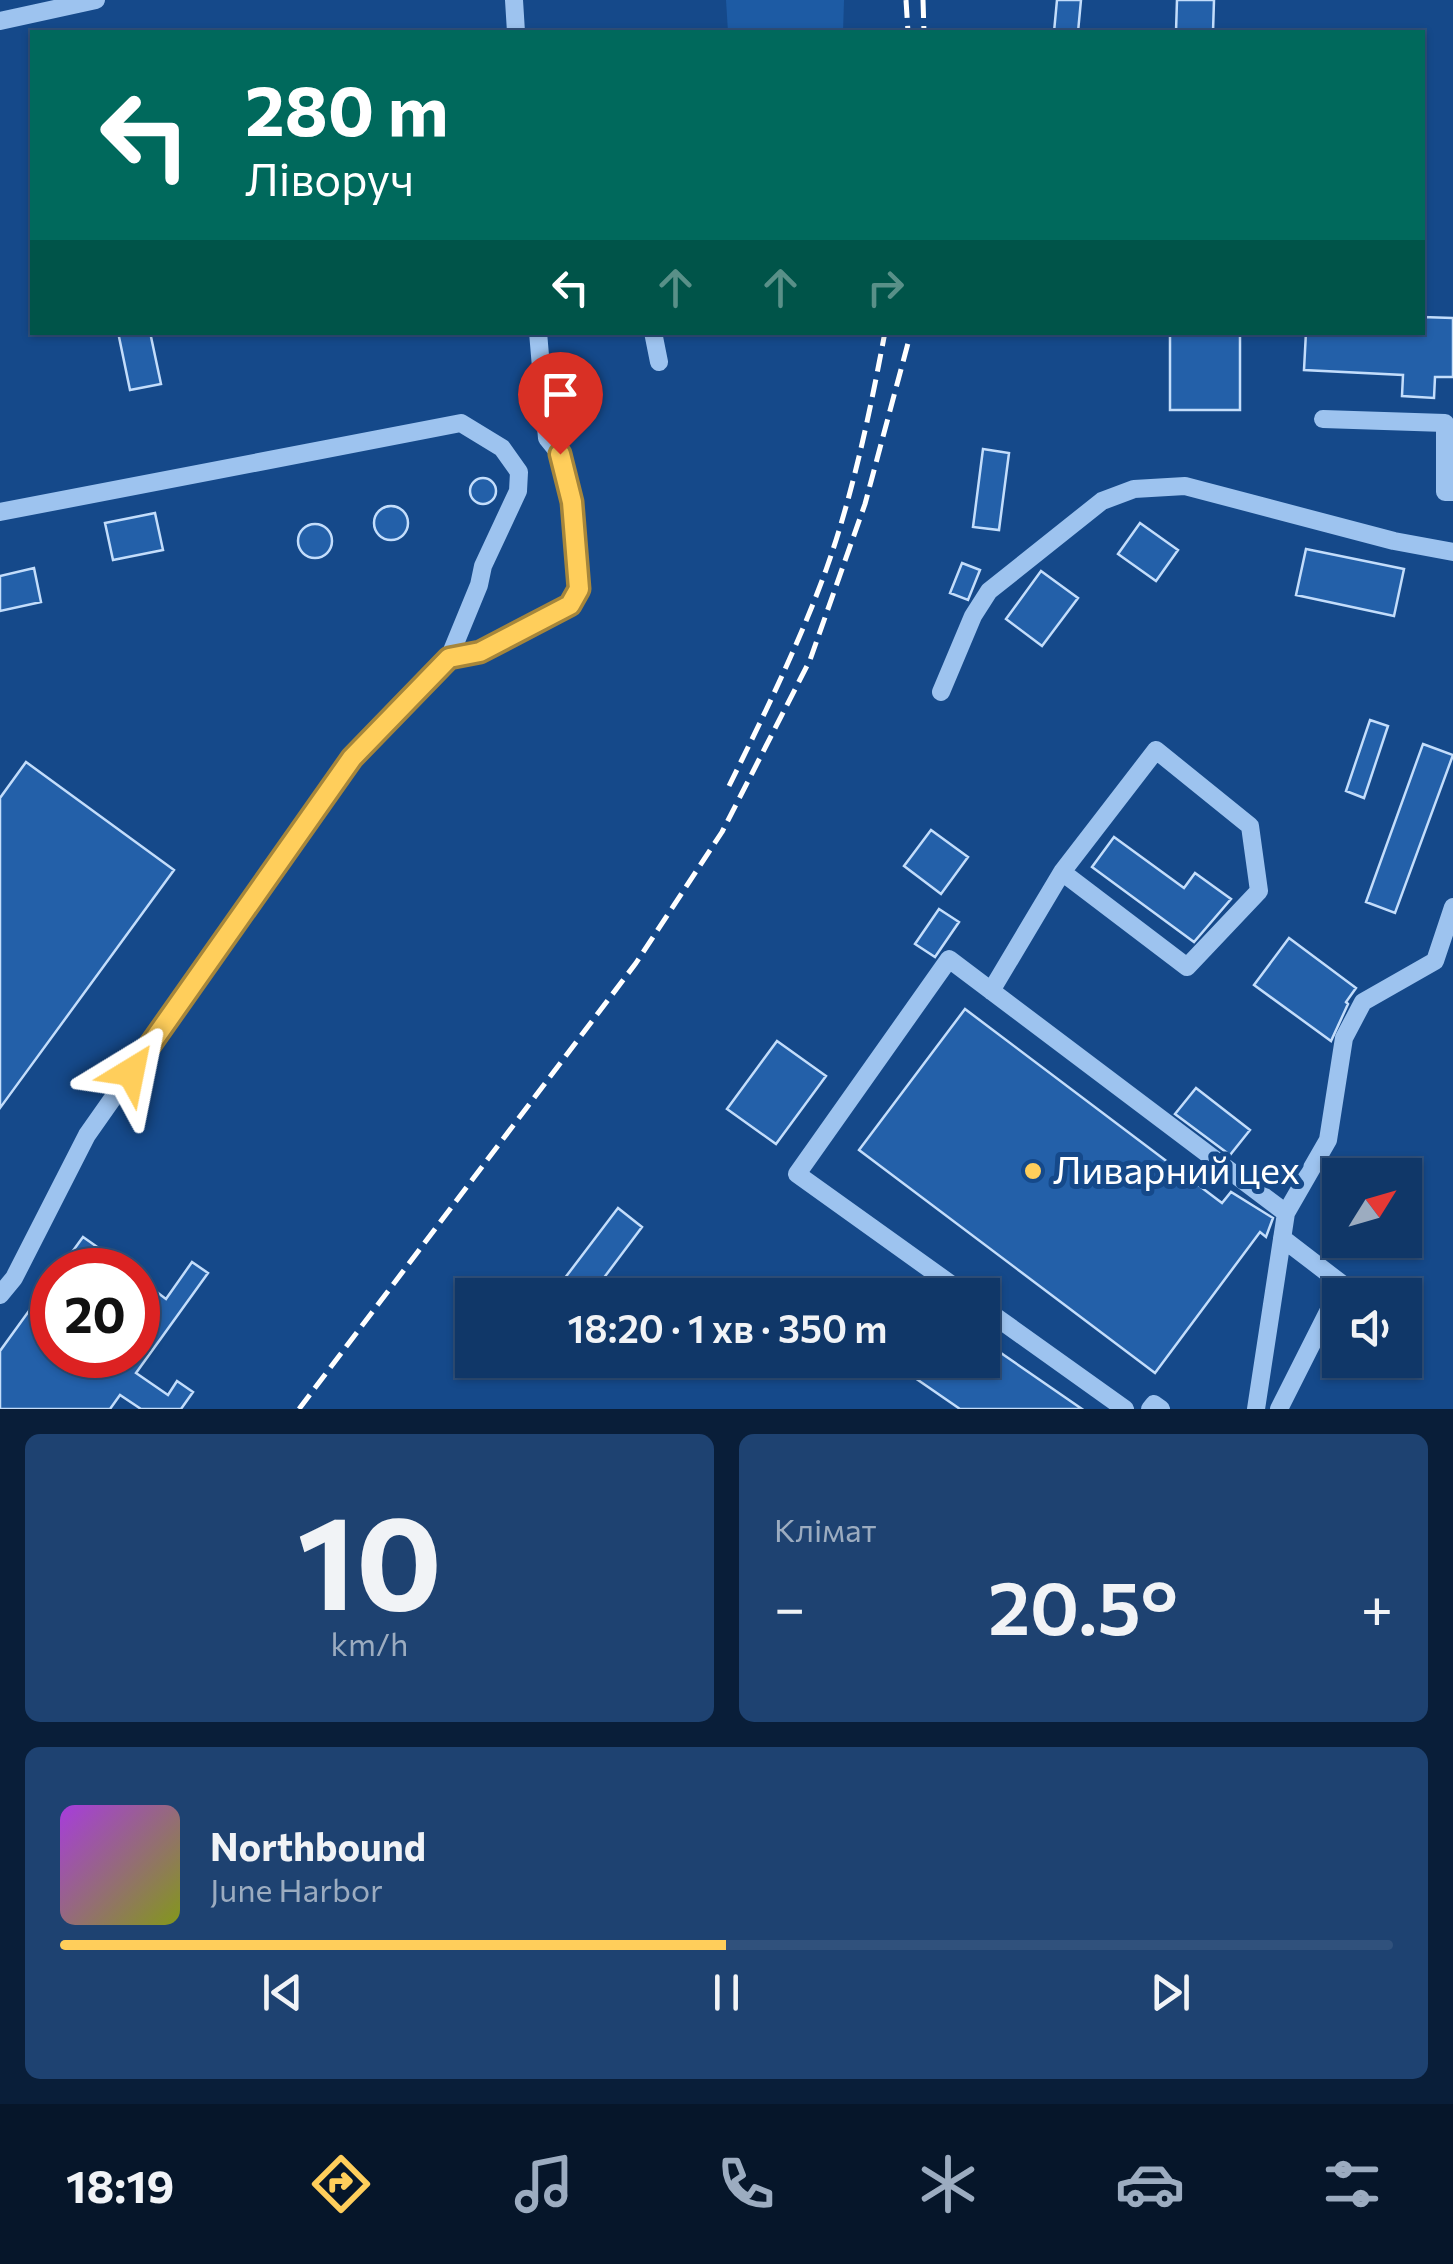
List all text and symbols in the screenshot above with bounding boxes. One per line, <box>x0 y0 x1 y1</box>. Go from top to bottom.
text: 280 m <box>245 65 449 150</box>
icon: left <box>80 70 210 200</box>
text: Ліворуч <box>245 150 414 205</box>
icon: left <box>543 260 598 315</box>
icon: ahead <box>648 260 703 315</box>
icon: ahead <box>753 260 808 315</box>
icon: right <box>858 260 913 315</box>
pin <box>518 352 603 455</box>
icon: arrive <box>533 367 588 422</box>
position arrow <box>79 1020 183 1124</box>
place label: Ливарний цех <box>1053 1145 1300 1192</box>
north arrow <box>1322 1158 1422 1258</box>
map controls <box>1322 1158 1422 1378</box>
marker: Ливарний цех <box>1022 1160 1044 1182</box>
speed limit sign: 20 <box>30 1248 160 1378</box>
button: sound <box>1322 1278 1422 1378</box>
text: 18:20 · 1 хв · 350 m <box>567 1304 888 1351</box>
text: 10 <box>297 1478 442 1637</box>
text: Клімат <box>774 1509 877 1549</box>
text: 20.5° <box>988 1559 1178 1650</box>
text: − <box>774 1572 805 1639</box>
text: + <box>1361 1572 1393 1639</box>
text: km/h <box>331 1623 408 1663</box>
text: Northbound <box>210 1822 426 1869</box>
text: June Harbor <box>210 1869 383 1909</box>
icon: previous <box>255 1965 310 2020</box>
icon: pause <box>699 1965 754 2020</box>
icon: next <box>1143 1965 1198 2020</box>
icon: directions <box>306 2149 376 2219</box>
icon: music <box>509 2149 579 2219</box>
icon: phone <box>711 2149 781 2219</box>
icon: climate <box>913 2149 983 2219</box>
icon: car <box>1115 2149 1185 2219</box>
icon: filters <box>1317 2149 1387 2219</box>
text: 18:19 <box>66 2157 174 2212</box>

